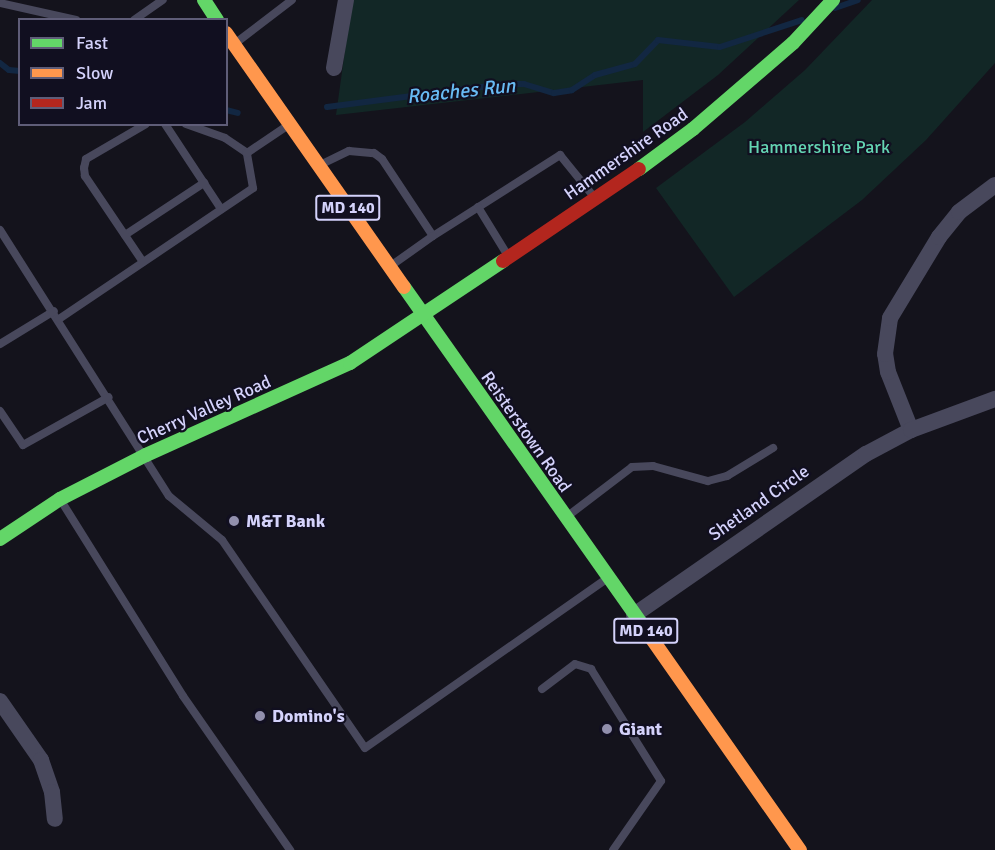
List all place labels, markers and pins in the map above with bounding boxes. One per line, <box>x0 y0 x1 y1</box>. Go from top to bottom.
place label: M&T Bank <box>246 510 325 532</box>
marker: M&T Bank <box>227 514 241 528</box>
place label: Domino's <box>272 705 345 727</box>
marker: Domino's <box>253 709 267 723</box>
place label: Giant <box>619 718 662 740</box>
marker: Giant <box>600 722 614 736</box>

